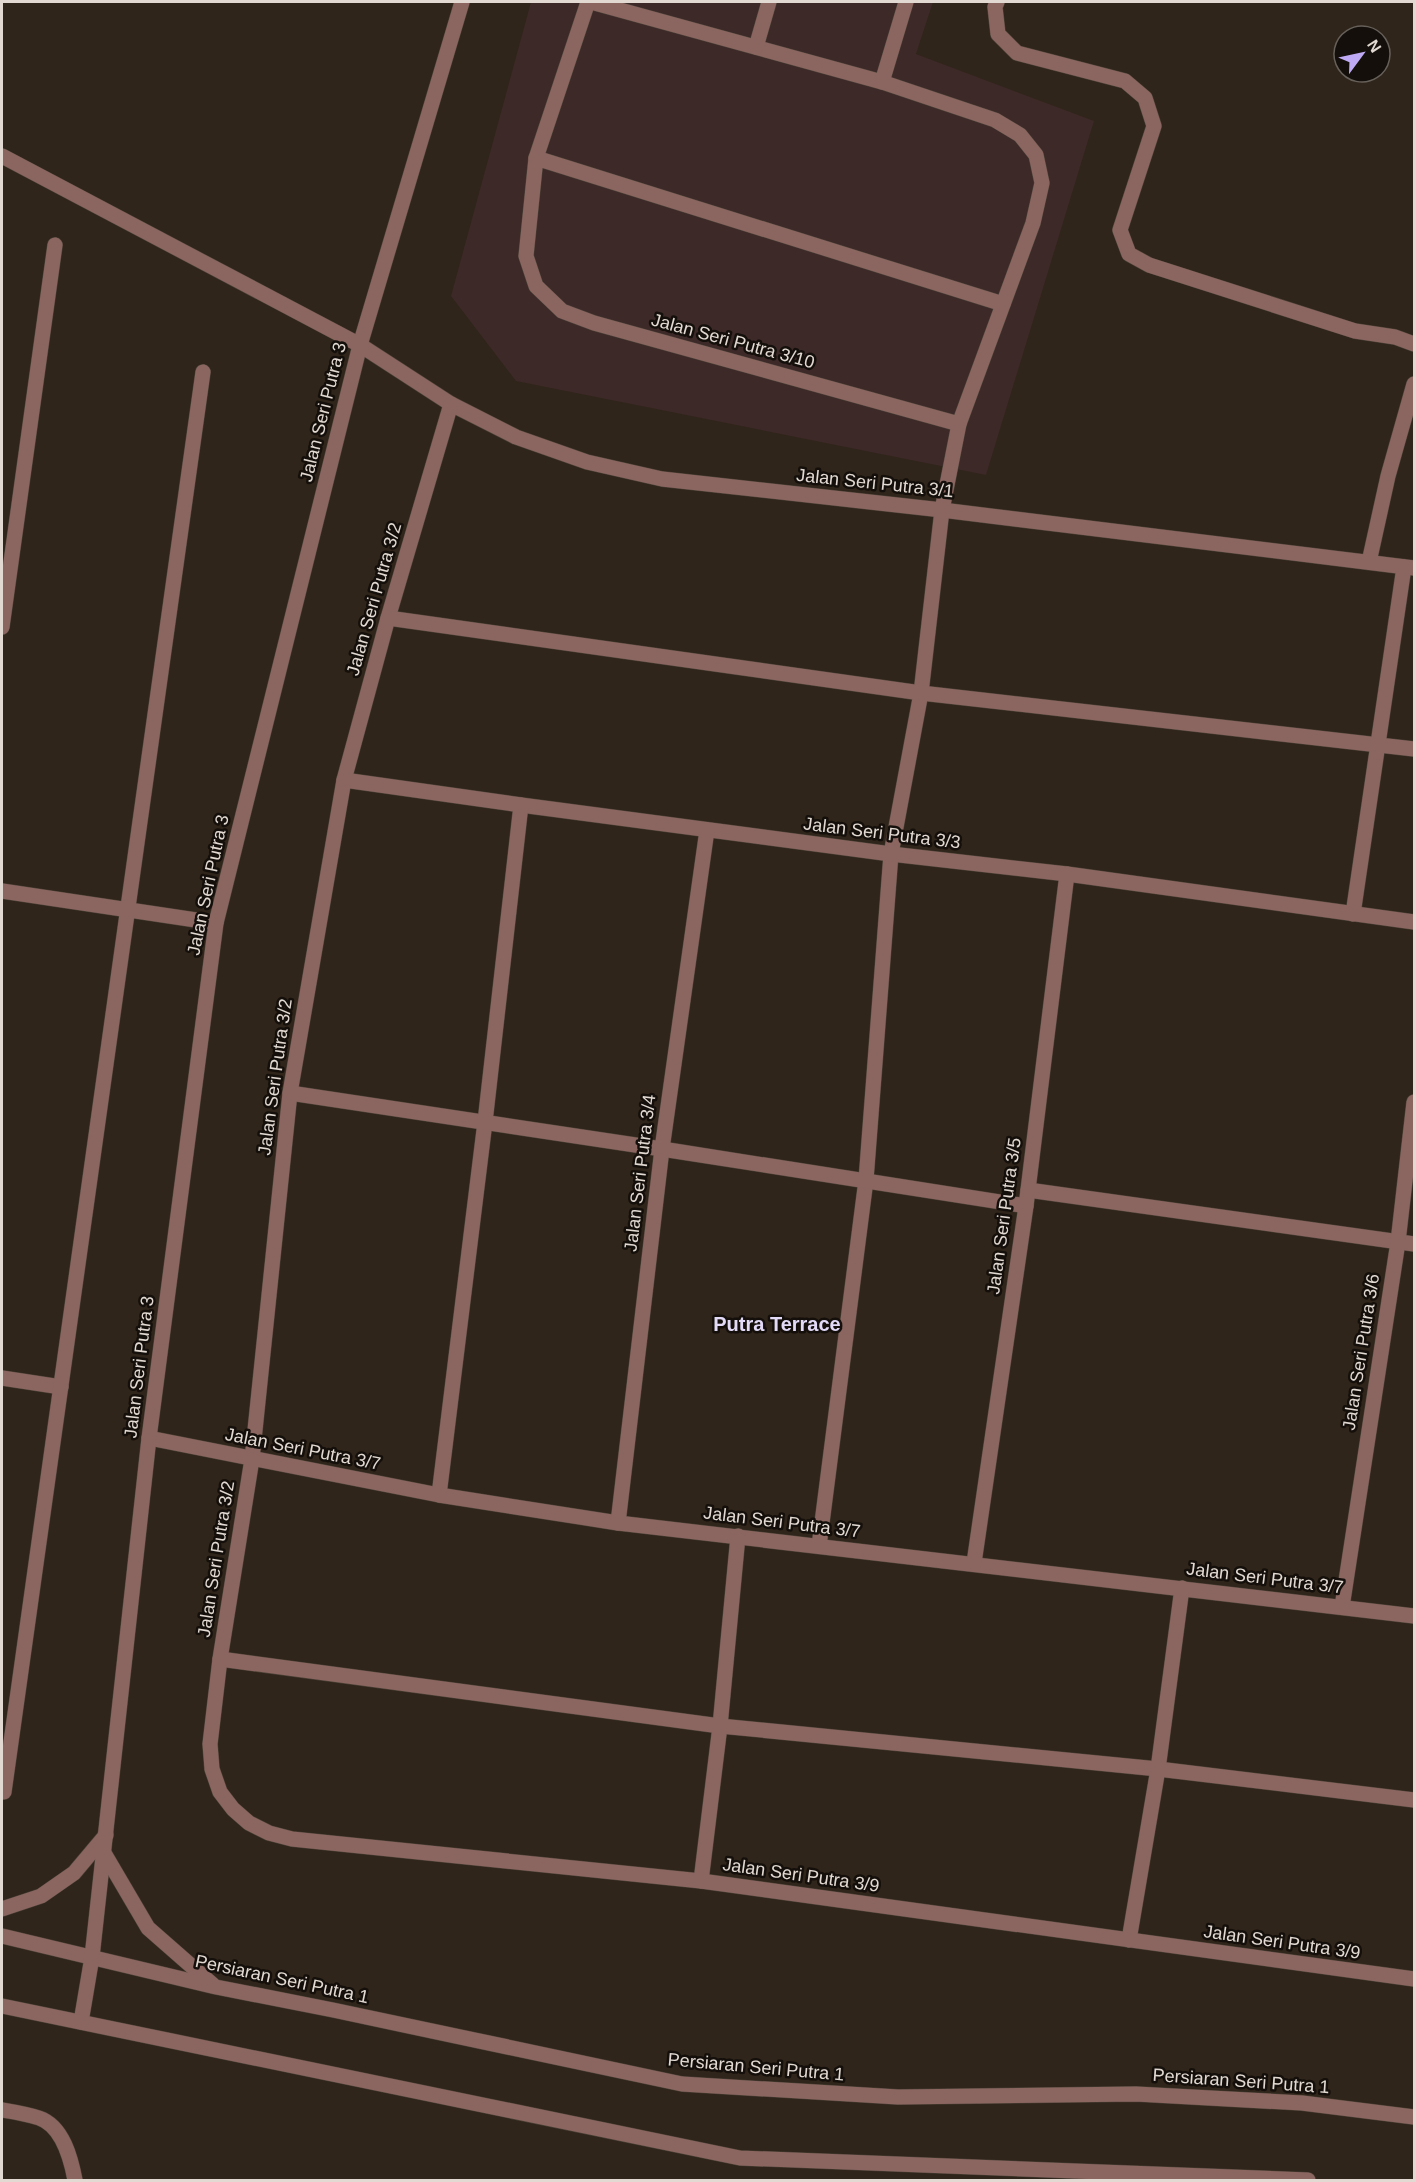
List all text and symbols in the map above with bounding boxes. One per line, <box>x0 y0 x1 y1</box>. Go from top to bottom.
north arrow <box>1332 24 1392 84</box>
text: N <box>1364 37 1384 56</box>
street label: Jalan Seri Putra 3/10 <box>649 310 817 372</box>
street label: Jalan Seri Putra 3 <box>296 340 350 484</box>
street label: Jalan Seri Putra 3/1 <box>795 465 955 501</box>
street label: Jalan Seri Putra 3/2 <box>343 520 405 678</box>
street label: Jalan Seri Putra 3 <box>183 813 233 957</box>
street label: Jalan Seri Putra 3/3 <box>802 813 962 853</box>
street label: Jalan Seri Putra 3/2 <box>254 997 296 1157</box>
street label: Jalan Seri Putra 3/4 <box>620 1093 660 1253</box>
street label: Jalan Seri Putra 3/5 <box>983 1136 1025 1296</box>
street label: Jalan Seri Putra 3/6 <box>1339 1272 1383 1432</box>
street label: Jalan Seri Putra 3 <box>120 1295 158 1439</box>
district label: Putra Terrace <box>713 1313 841 1335</box>
street label: Jalan Seri Putra 3/7 <box>223 1424 383 1474</box>
street label: Jalan Seri Putra 3/2 <box>194 1479 238 1639</box>
street label: Jalan Seri Putra 3/7 <box>702 1502 862 1542</box>
street label: Jalan Seri Putra 3/7 <box>1185 1558 1345 1598</box>
street label: Jalan Seri Putra 3/9 <box>721 1854 881 1896</box>
street label: Jalan Seri Putra 3/9 <box>1202 1921 1362 1963</box>
street label: Persiaran Seri Putra 1 <box>193 1951 371 2007</box>
street label: Persiaran Seri Putra 1 <box>667 2049 845 2085</box>
street label: Persiaran Seri Putra 1 <box>1152 2065 1330 2097</box>

